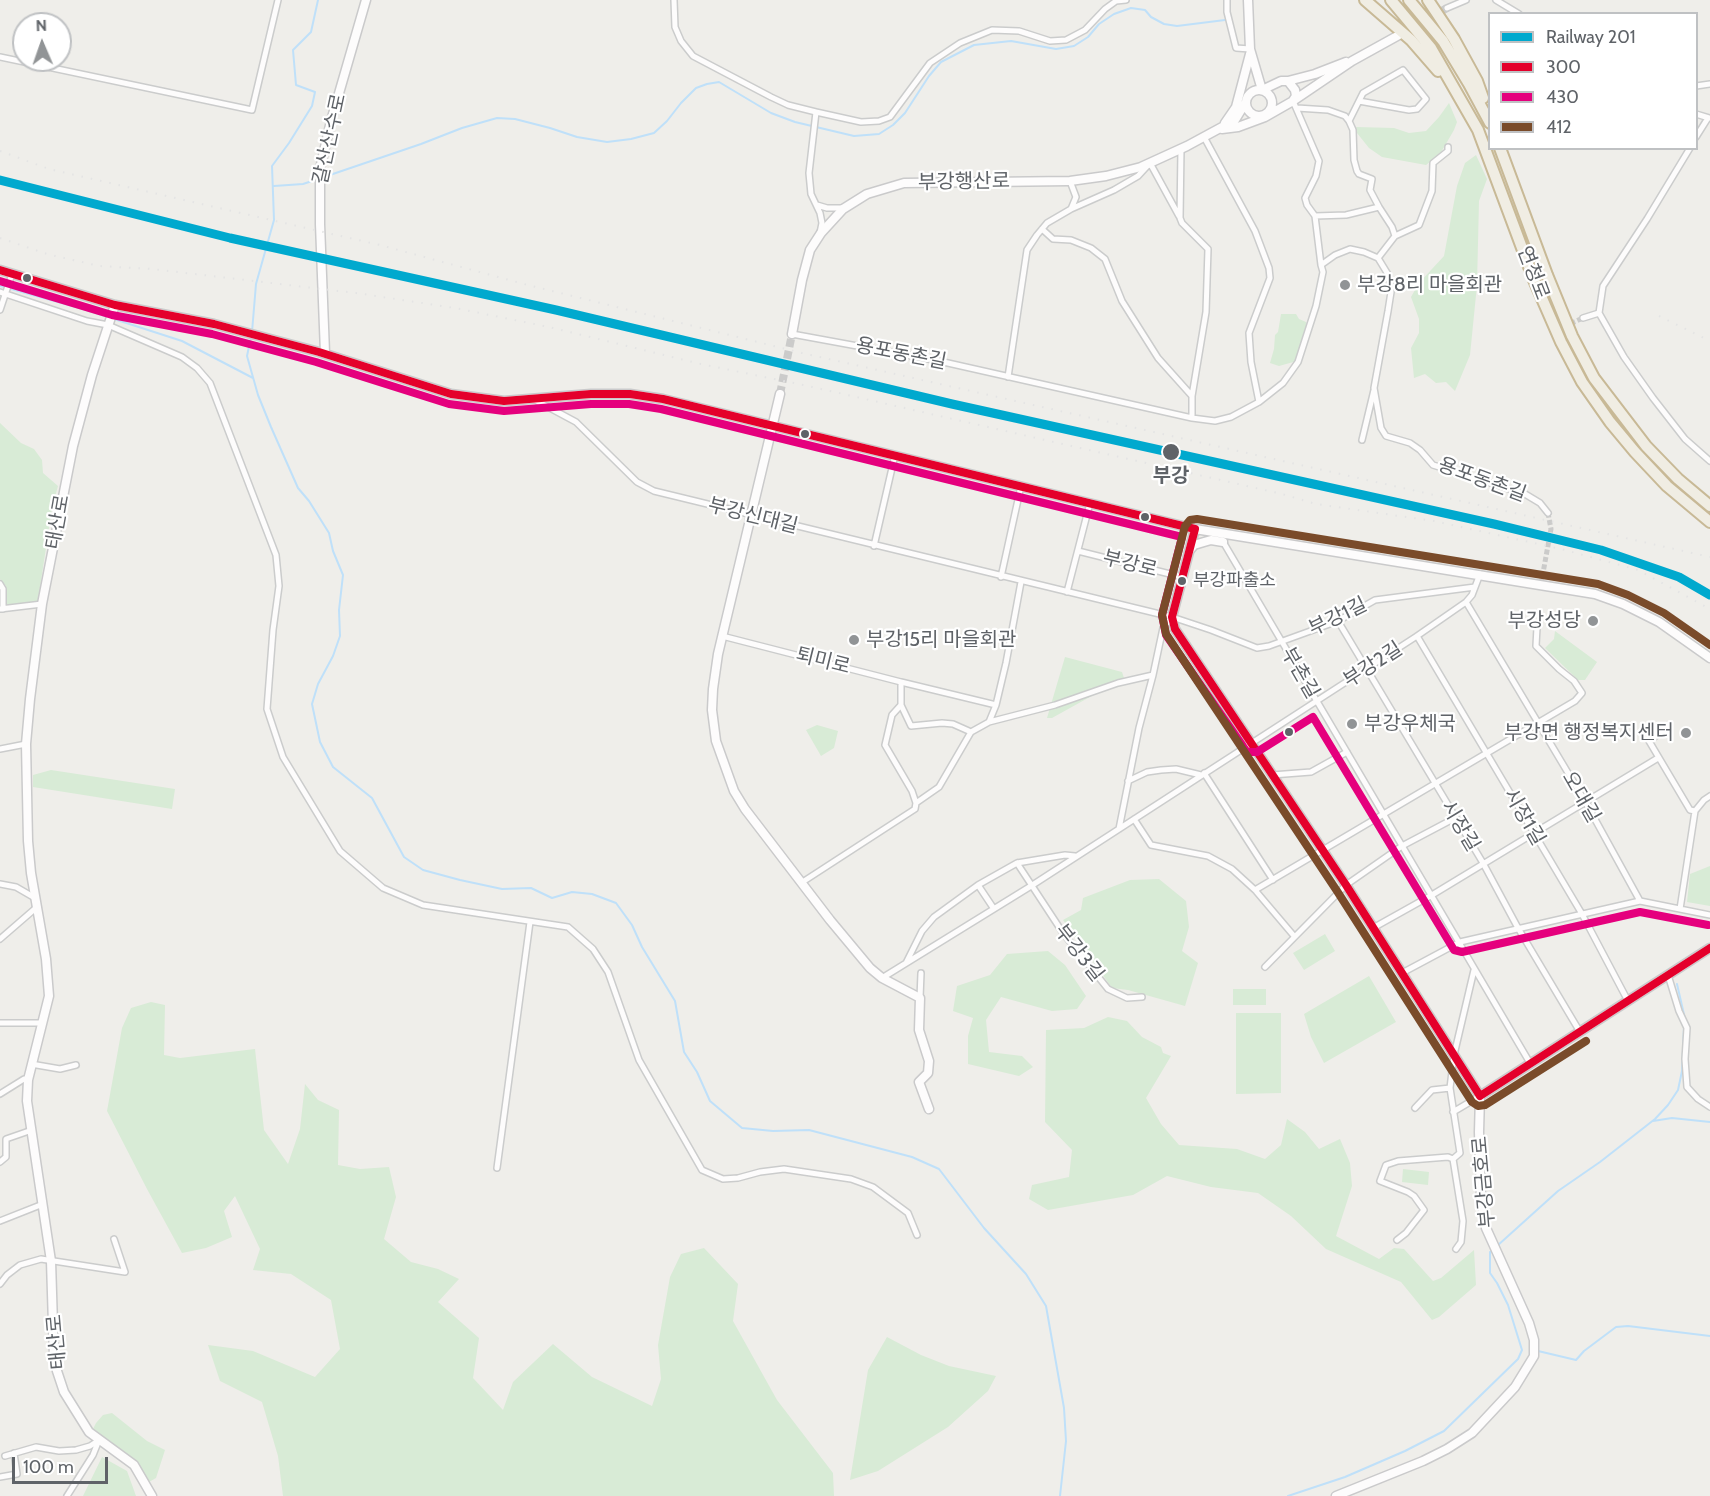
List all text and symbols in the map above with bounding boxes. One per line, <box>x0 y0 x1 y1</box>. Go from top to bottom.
north arrow <box>12 12 72 72</box>
legend <box>1488 12 1698 150</box>
text: N <box>35 16 47 35</box>
text: Railway 201 <box>1546 26 1636 48</box>
text: 300 <box>1546 56 1581 78</box>
text: 430 <box>1546 86 1579 108</box>
street label: 갈산산수로 <box>309 92 351 186</box>
text: 412 <box>1546 116 1572 138</box>
street label: 부강행산로 <box>918 169 1010 195</box>
street label: 연청로 <box>1512 243 1554 303</box>
unlabelled marker <box>21 272 33 284</box>
place label: 부강8리 마을회관 <box>1357 273 1502 297</box>
marker: 부강8리 마을회관 <box>1338 278 1352 292</box>
street label: 용포동촌길 <box>854 333 948 375</box>
unlabelled marker <box>799 428 811 440</box>
marker: 부강 <box>1161 442 1181 462</box>
street label: 용포동촌길 <box>1435 453 1529 507</box>
place label: 부강 <box>1153 464 1189 488</box>
street label: 태산로 <box>41 493 75 551</box>
street label: 부강신대길 <box>705 493 801 539</box>
unlabelled marker <box>1139 511 1151 523</box>
street label: 부강로 <box>1100 546 1160 582</box>
place label: 부강파출소 <box>1193 570 1276 592</box>
marker: 부강파출소 <box>1176 575 1188 587</box>
street label: 부강1길 <box>1305 593 1371 641</box>
place label: 부강성당 <box>1507 609 1581 633</box>
marker: 부강성당 <box>1586 614 1600 628</box>
place label: 부강15리 마을회관 <box>866 628 1017 652</box>
marker: 부강15리 마을회관 <box>847 633 861 647</box>
street label: 부강2길 <box>1339 637 1407 693</box>
street label: 퇴미로 <box>793 643 853 679</box>
street label: 부촌길 <box>1276 643 1324 703</box>
place label: 부강우체국 <box>1364 712 1456 736</box>
marker: 부강우체국 <box>1345 717 1359 731</box>
place label: 부강면 행정복지센터 <box>1504 721 1674 745</box>
unlabelled marker <box>1283 726 1295 738</box>
marker: 부강면 행정복지센터 <box>1679 726 1693 740</box>
street label: 오대길 <box>1557 767 1605 827</box>
street label: 시장1길 <box>1498 784 1550 850</box>
street label: 시장길 <box>1435 796 1485 856</box>
street label: 부강3길 <box>1049 920 1109 986</box>
street label: 부강금호로 <box>1468 1135 1500 1229</box>
street label: 태산로 <box>43 1313 71 1371</box>
scale bar <box>15 1445 111 1483</box>
text: 100 m <box>23 1456 74 1478</box>

